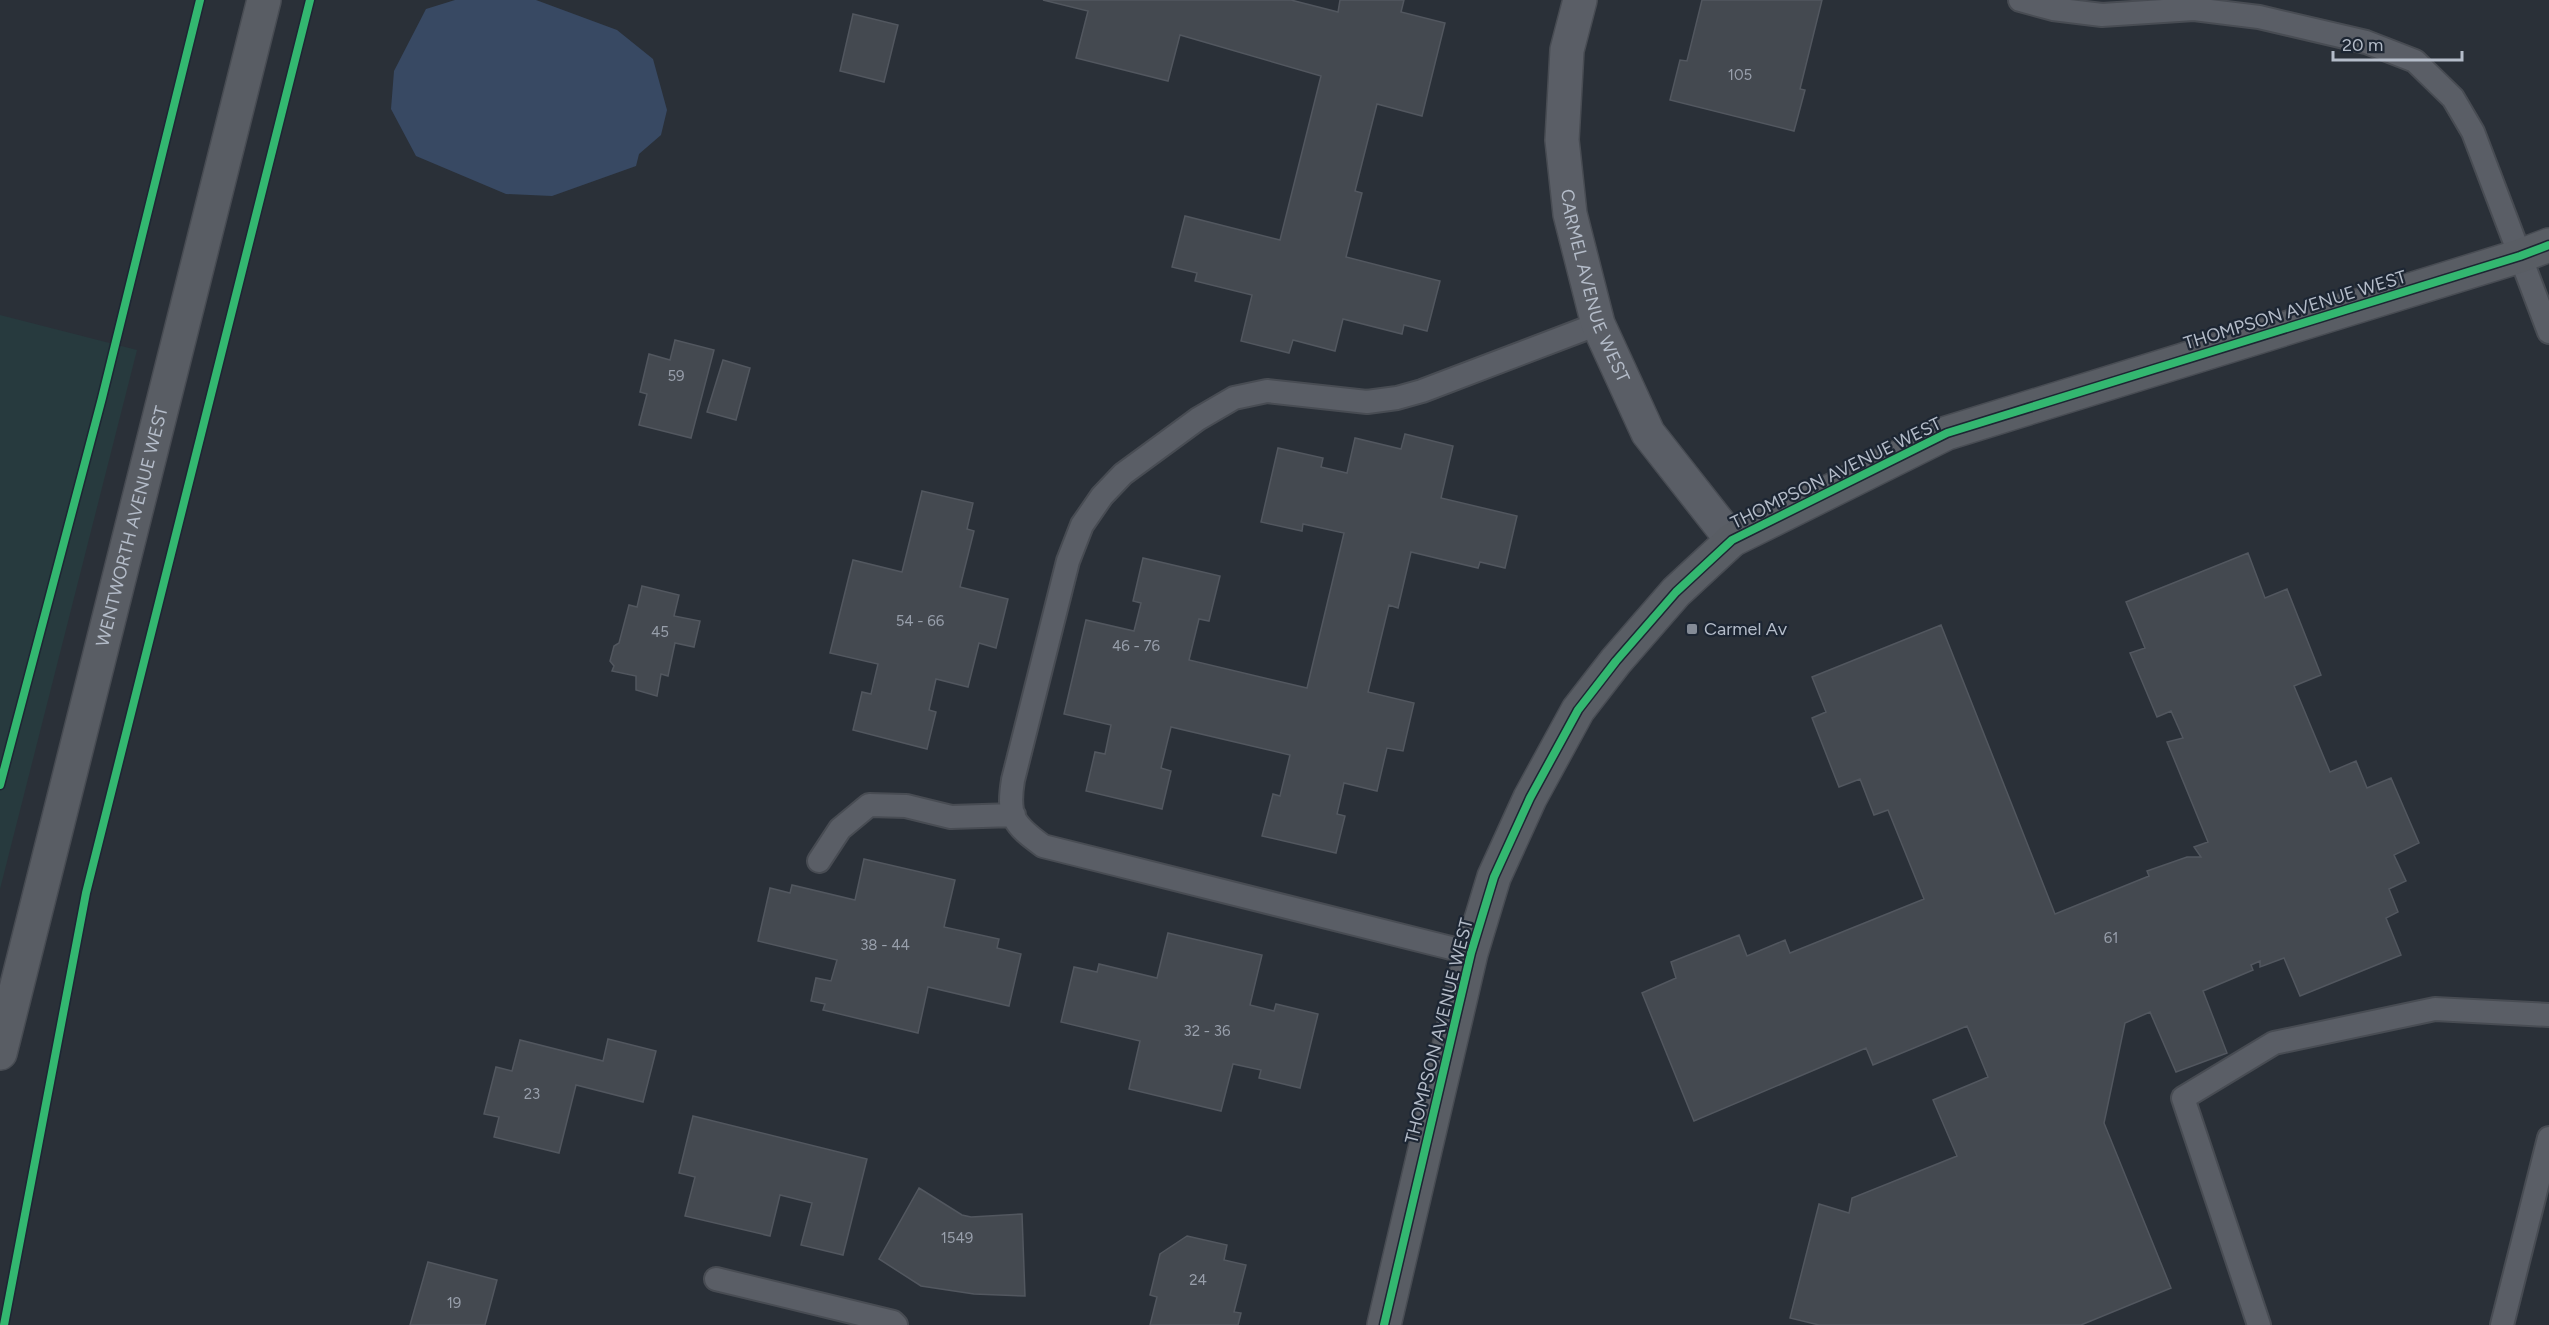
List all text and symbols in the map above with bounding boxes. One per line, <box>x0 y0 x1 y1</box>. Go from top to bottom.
scale bar <box>2333 24 2462 62</box>
text: 20 m <box>2342 34 2383 56</box>
house number: 105 <box>1728 66 1752 84</box>
street label: CARMEL AVENUE WEST <box>1556 188 1634 386</box>
street label: THOMPSON AVENUE WEST <box>2181 266 2409 354</box>
house number: 59 <box>667 367 685 385</box>
street label: WENTWORTH AVENUE WEST <box>91 404 173 649</box>
street label: THOMPSON AVENUE WEST <box>1727 412 1945 534</box>
house number: 54 - 66 <box>896 612 945 630</box>
place label: Carmel Av <box>1704 618 1788 640</box>
marker: Carmel Av <box>1685 622 1699 636</box>
house number: 45 <box>651 623 669 641</box>
house number: 46 - 76 <box>1112 637 1161 655</box>
street label: THOMPSON AVENUE WEST <box>1400 916 1478 1146</box>
house number: 61 <box>2104 929 2118 947</box>
house number: 38 - 44 <box>860 936 910 954</box>
house number: 32 - 36 <box>1184 1022 1231 1040</box>
house number: 23 <box>524 1085 540 1103</box>
house number: 1549 <box>941 1229 973 1247</box>
house number: 24 <box>1189 1271 1207 1289</box>
house number: 19 <box>447 1294 461 1312</box>

